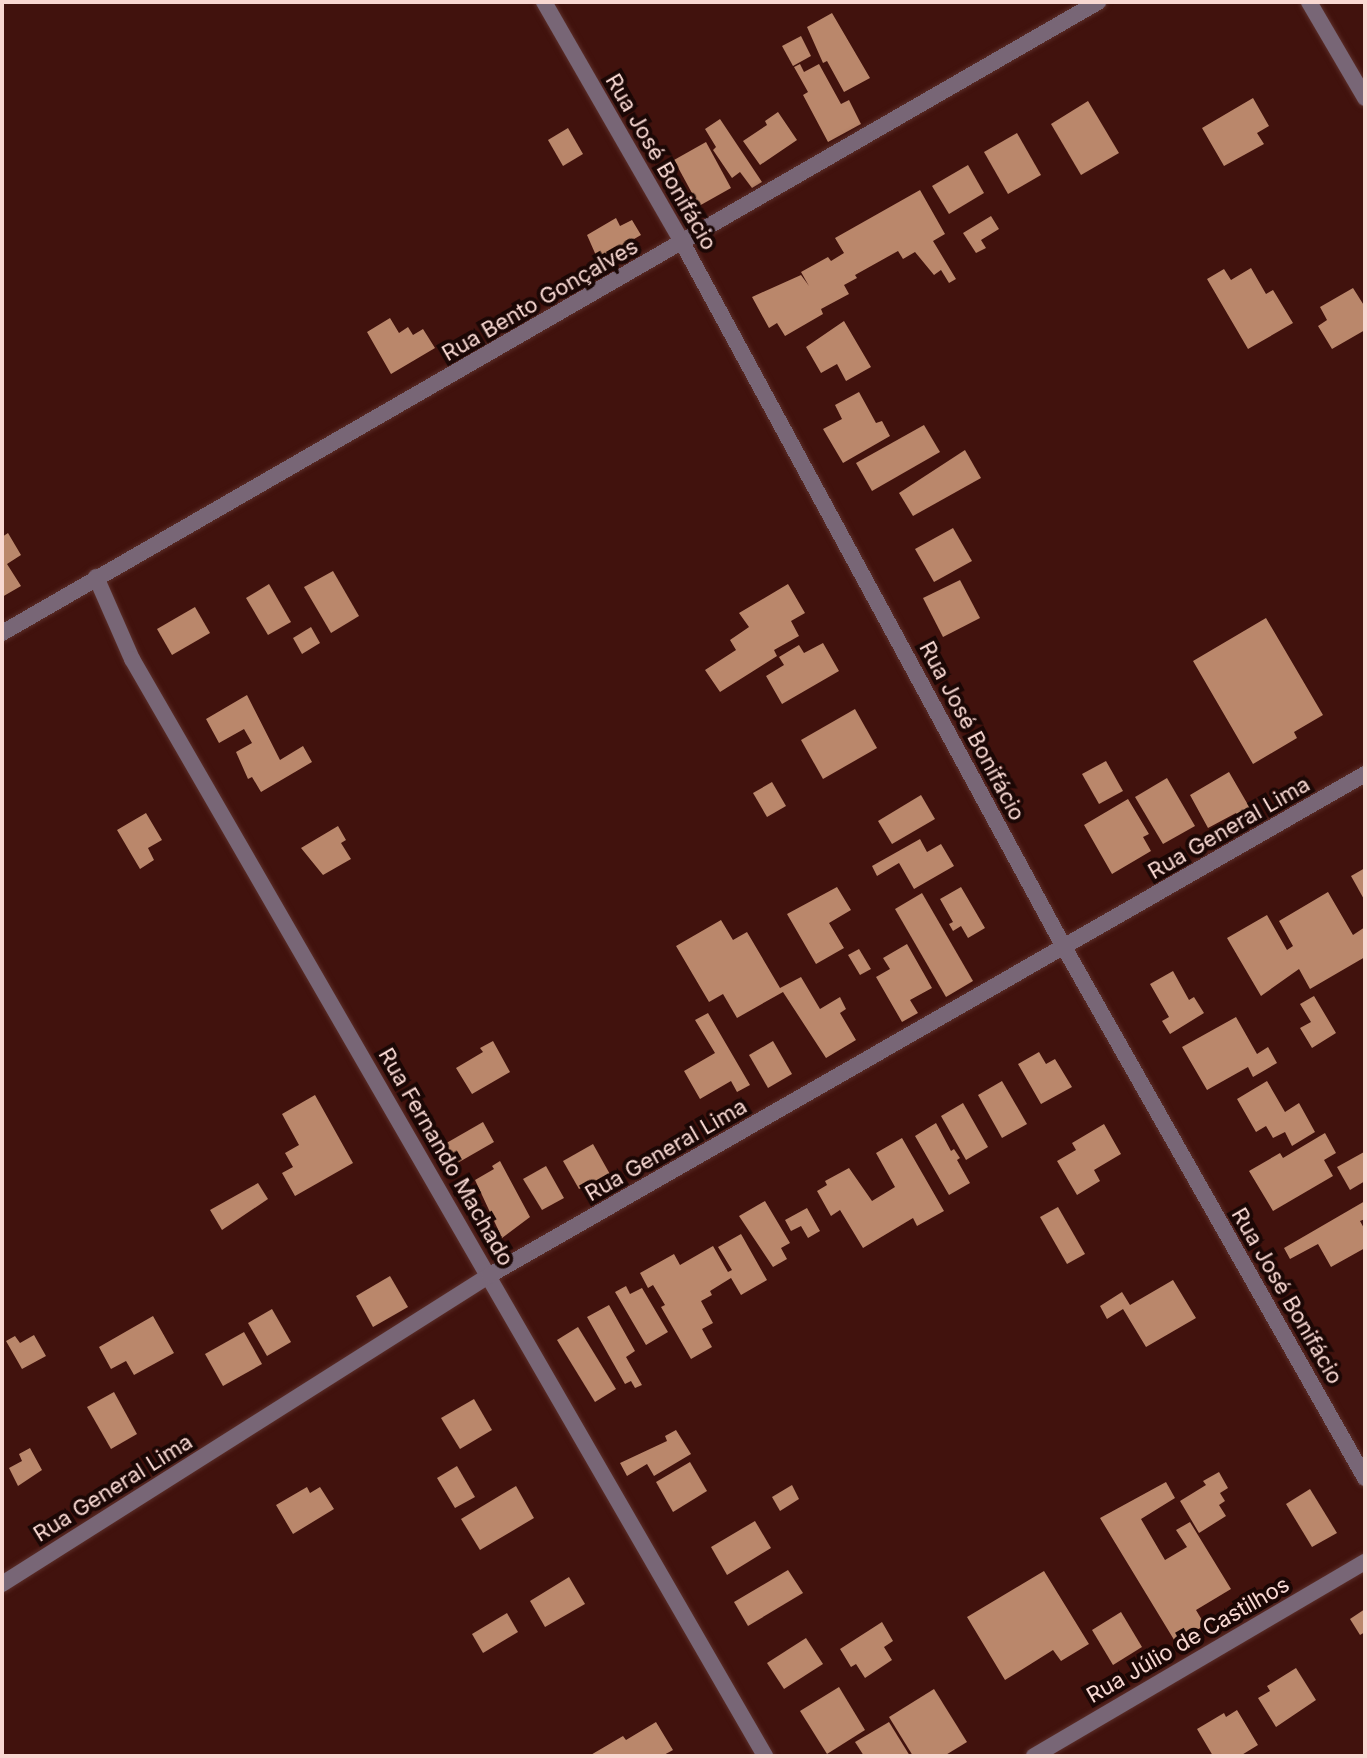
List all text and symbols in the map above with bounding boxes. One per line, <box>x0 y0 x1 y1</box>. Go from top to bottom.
street label: Rua José Bonifácio <box>600 69 722 255</box>
street label: Rua Bento Gonçalves <box>437 233 643 367</box>
street label: Rua José Bonifácio <box>914 637 1030 825</box>
street label: Rua General Lima <box>1143 771 1315 885</box>
street label: Rua Fernando Machado <box>373 1043 519 1271</box>
street label: Rua General Lima <box>580 1093 752 1207</box>
street label: Rua José Bonifácio <box>1226 1203 1348 1389</box>
street label: Rua General Lima <box>29 1428 197 1548</box>
street label: Rua Júlio de Castilhos <box>1082 1571 1294 1709</box>

